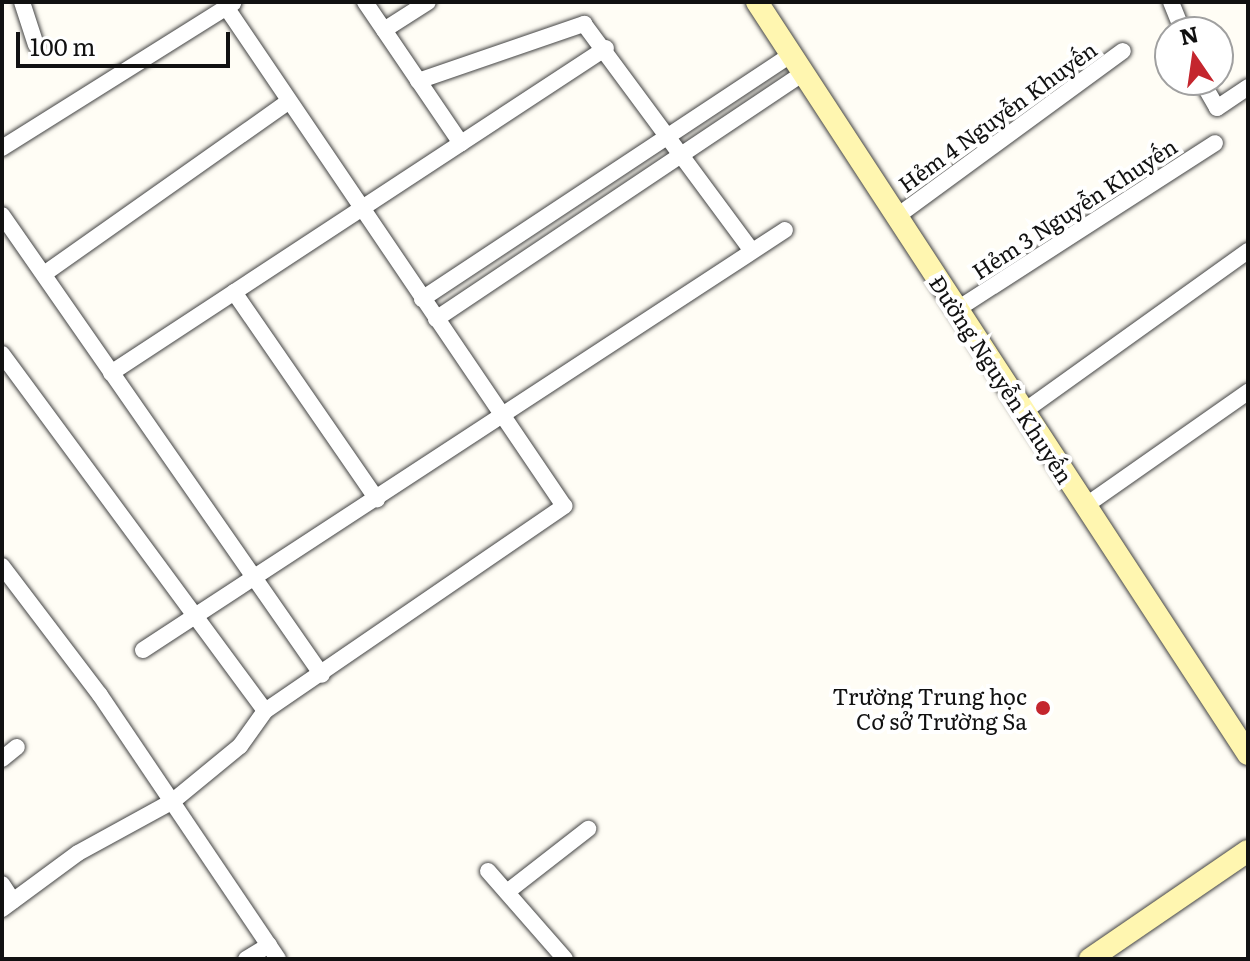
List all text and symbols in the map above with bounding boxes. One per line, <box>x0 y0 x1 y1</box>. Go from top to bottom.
scale bar <box>20 16 234 66</box>
north arrow <box>1154 16 1234 96</box>
text: N <box>1176 16 1202 52</box>
text: 100 m <box>30 28 96 63</box>
street label: Hẻm 4 Nguyễn Khuyến <box>893 35 1101 197</box>
street label: Hẻm 3 Nguyễn Khuyến <box>967 132 1181 284</box>
street label: Đường Nguyễn Khuyến <box>925 270 1079 488</box>
place label: Trường Trung học Cơ sở Trường Sa <box>832 682 1027 734</box>
marker: Trường Trung học Cơ sở Trường Sa <box>1034 699 1052 717</box>

